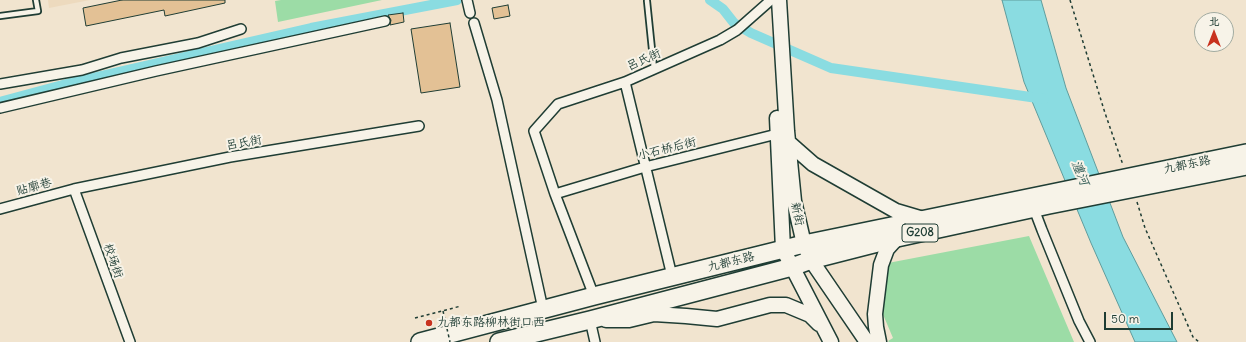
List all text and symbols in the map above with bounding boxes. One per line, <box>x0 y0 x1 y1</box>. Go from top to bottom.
north arrow <box>1194 12 1234 52</box>
text: 北 <box>1209 14 1220 28</box>
street label: 吕氏街 <box>625 46 663 74</box>
street label: 吕氏街 <box>225 133 263 153</box>
street label: 小石桥后街 <box>636 135 698 163</box>
street label: 九都东路 <box>1162 153 1212 177</box>
water label: 瀍河 <box>1068 158 1092 188</box>
street label: 贴廓巷 <box>15 175 53 199</box>
street label: 新街 <box>787 201 807 227</box>
road number: G208 <box>902 224 938 242</box>
street label: 校场街 <box>100 242 126 280</box>
street label: 九都东路 <box>706 249 756 275</box>
scale bar <box>1106 304 1175 330</box>
text: 50 m <box>1111 311 1139 326</box>
place label: 九都东路柳林街口西 <box>437 316 545 330</box>
marker: 九都东路柳林街口西 <box>424 318 434 328</box>

